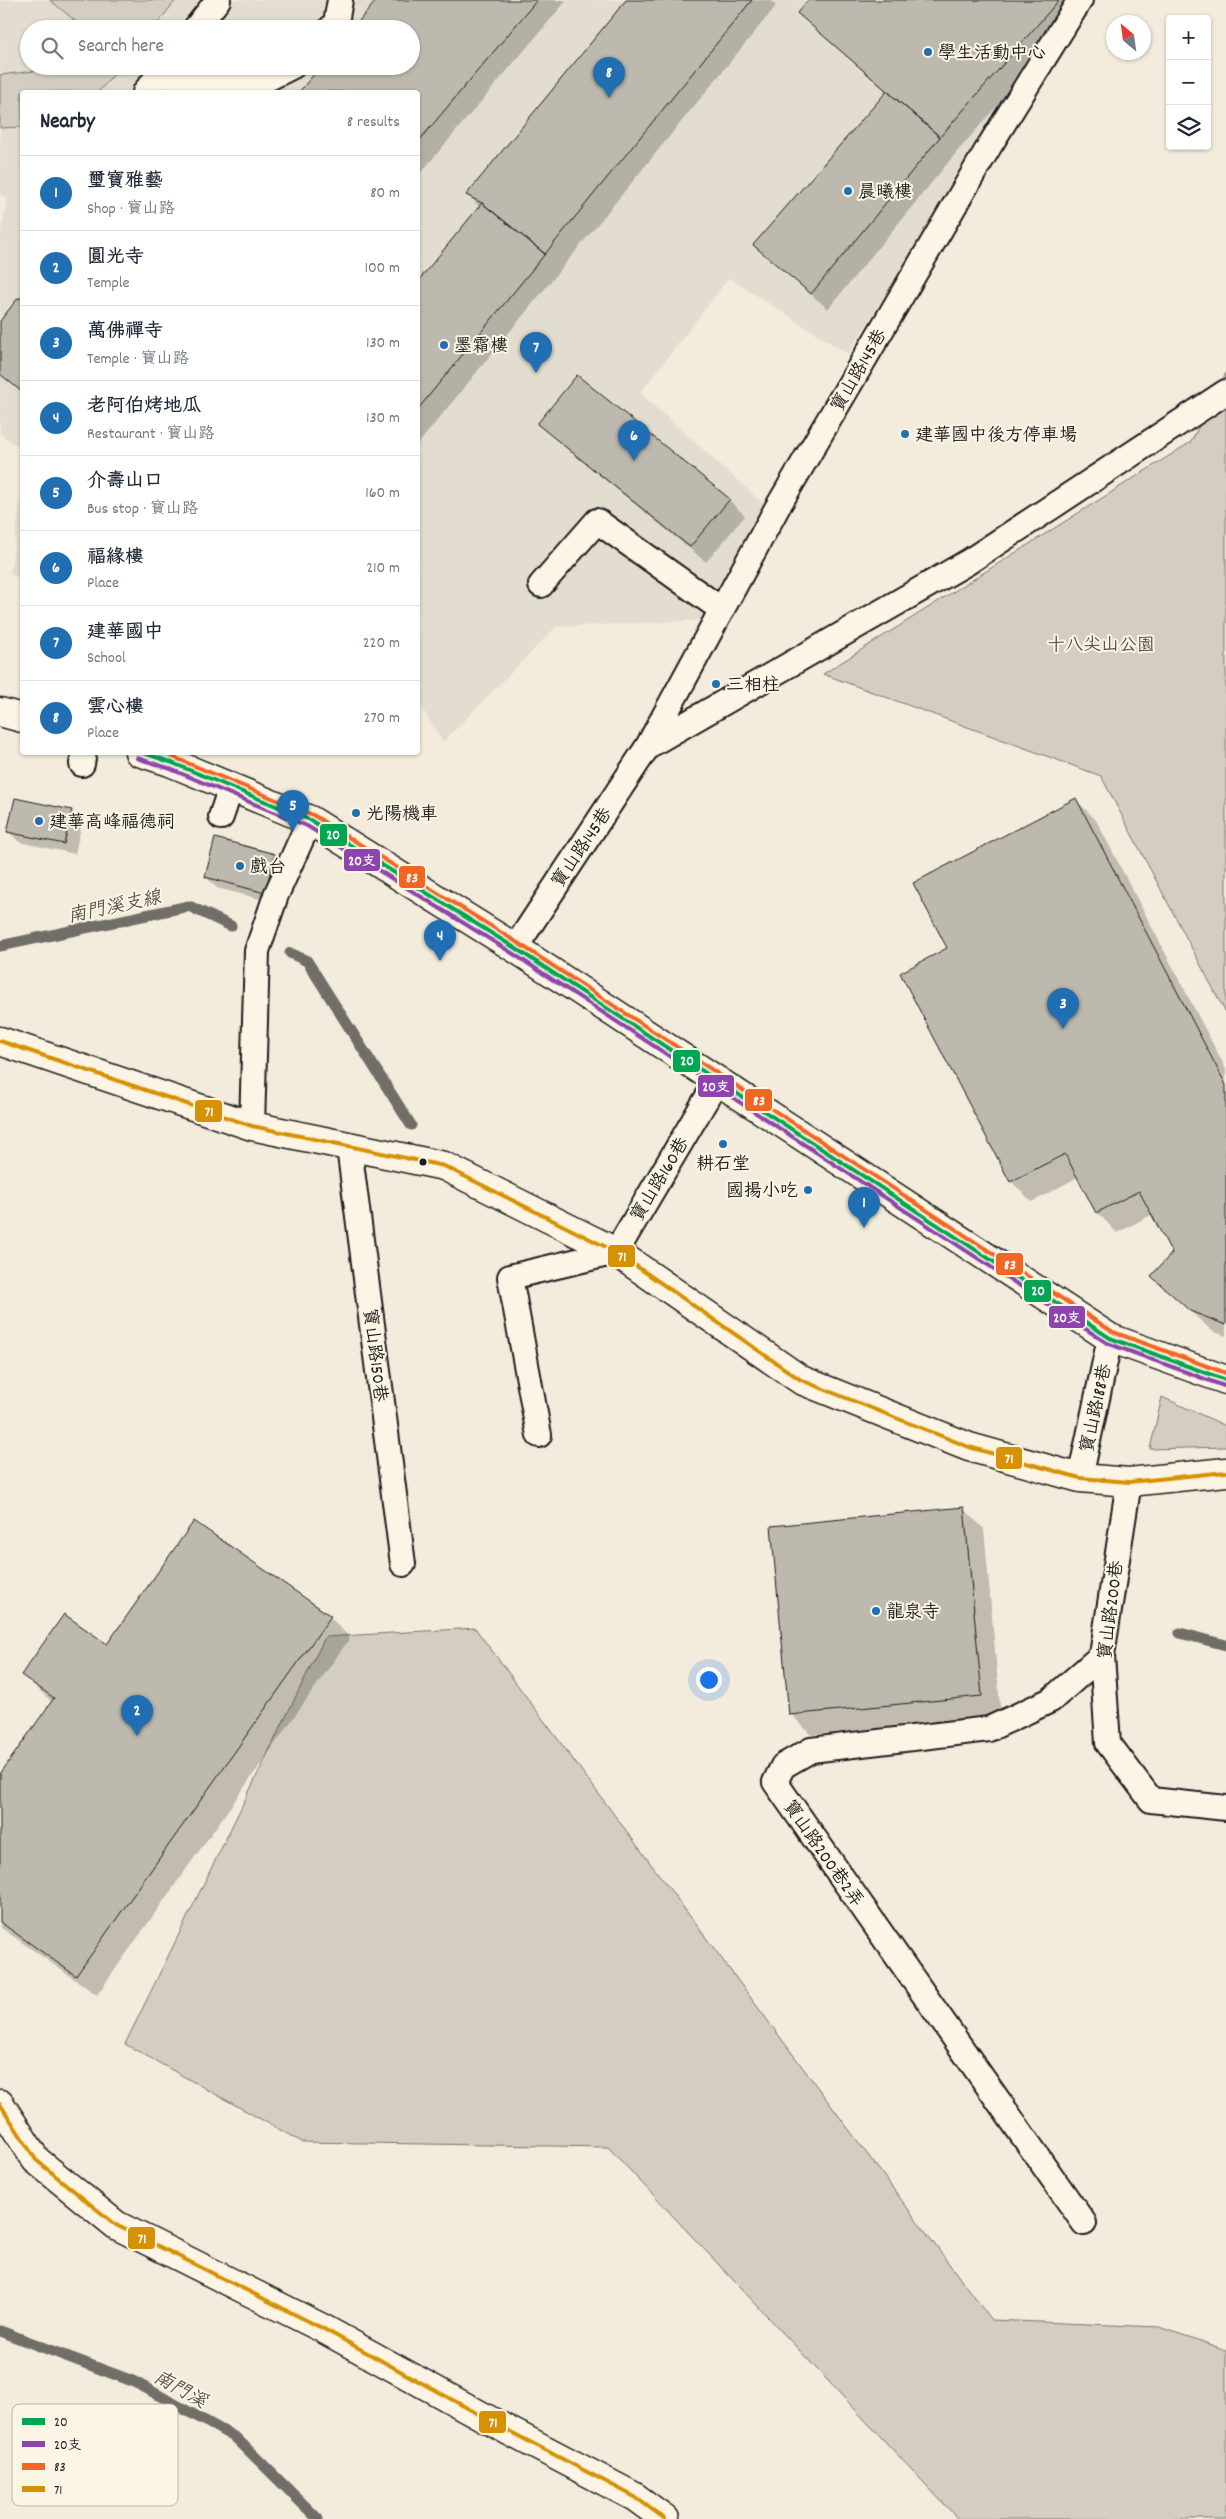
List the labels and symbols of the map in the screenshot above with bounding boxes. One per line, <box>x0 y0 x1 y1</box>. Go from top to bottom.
north arrow <box>1106 15 1151 60</box>
place label: 學生活動中心 <box>938 42 1046 67</box>
marker: 學生活動中心 <box>922 46 934 58</box>
pin: 8 <box>593 57 625 98</box>
place label: 晨曦樓 <box>858 181 912 206</box>
marker: 晨曦樓 <box>842 185 854 197</box>
street label: 寶山路145巷 <box>826 325 894 417</box>
pin: 7 <box>520 332 552 373</box>
place label: 墨霜樓 <box>454 335 508 360</box>
marker: 墨霜樓 <box>438 339 450 351</box>
pin: 6 <box>618 420 650 461</box>
place label: 建華國中後方停車場 <box>915 424 1077 449</box>
marker: 建華國中後方停車場 <box>899 428 911 440</box>
park label: 十八尖山公園 <box>1047 634 1155 659</box>
place label: 三相柱 <box>726 674 780 699</box>
marker: 三相柱 <box>710 678 722 690</box>
pin: 5 <box>277 790 309 831</box>
place label: 光陽機車 <box>366 803 438 828</box>
street label: 寶山路145巷 <box>547 803 619 893</box>
marker: 光陽機車 <box>350 807 362 819</box>
place label: 建華高峰福德祠 <box>49 811 175 836</box>
marker: 建華高峰福德祠 <box>33 815 45 827</box>
line badge: 20 <box>319 823 348 847</box>
text: 20 <box>326 826 340 846</box>
line badge: 20支 <box>343 848 381 872</box>
text: 20支 <box>348 852 376 872</box>
place label: 戲台 <box>250 856 286 881</box>
marker: 戲台 <box>234 860 246 872</box>
line badge: 83 <box>398 865 426 889</box>
text: 83 <box>406 869 418 889</box>
water label: 南門溪支線 <box>65 885 165 932</box>
pin: 4 <box>424 920 456 961</box>
pin: 3 <box>1047 988 1079 1029</box>
line badge: 20 <box>672 1049 701 1073</box>
text: 20 <box>680 1052 694 1072</box>
line badge: 20支 <box>697 1074 735 1098</box>
text: 20支 <box>702 1078 730 1098</box>
line badge: 83 <box>744 1088 773 1112</box>
text: 83 <box>753 1092 765 1112</box>
line badge: 71 <box>194 1099 223 1123</box>
text: 71 <box>205 1103 213 1123</box>
street label: 寶山路160巷 <box>626 1133 696 1227</box>
marker: 耕石堂 <box>717 1138 729 1150</box>
place label: 耕石堂 <box>696 1153 750 1178</box>
unlabelled marker <box>418 1157 428 1167</box>
place label: 國揚小吃 <box>726 1180 798 1205</box>
marker: 國揚小吃 <box>802 1184 814 1196</box>
pin: 1 <box>848 1187 880 1228</box>
line badge: 71 <box>607 1244 636 1268</box>
text: 71 <box>618 1248 626 1268</box>
line badge: 83 <box>995 1252 1024 1276</box>
text: 83 <box>1004 1256 1016 1276</box>
line badge: 20 <box>1023 1279 1052 1303</box>
text: 20 <box>1031 1282 1045 1302</box>
line badge: 20支 <box>1048 1305 1086 1329</box>
street label: 寶山路150巷 <box>355 1307 392 1404</box>
text: 20支 <box>1053 1309 1081 1329</box>
street label: 寶山路188巷 <box>1076 1362 1119 1455</box>
line badge: 71 <box>995 1446 1023 1470</box>
text: 71 <box>1005 1450 1013 1470</box>
street label: 寶山路200巷 <box>1094 1559 1131 1661</box>
place label: 龍泉寺 <box>886 1601 940 1626</box>
marker: 龍泉寺 <box>870 1605 882 1617</box>
your location <box>696 1667 722 1693</box>
pin: 2 <box>121 1695 153 1736</box>
street label: 寶山路200巷2弄 <box>776 1796 868 1913</box>
line badge: 71 <box>127 2226 156 2250</box>
text: 71 <box>138 2230 146 2250</box>
water label: 南門溪 <box>148 2365 212 2417</box>
legend <box>12 2404 178 2506</box>
line badge: 71 <box>478 2410 507 2434</box>
text: 20 <box>54 2413 68 2433</box>
text: 71 <box>489 2414 497 2434</box>
text: 20支 <box>54 2436 82 2456</box>
text: 83 <box>54 2458 66 2478</box>
text: 71 <box>54 2481 62 2501</box>

